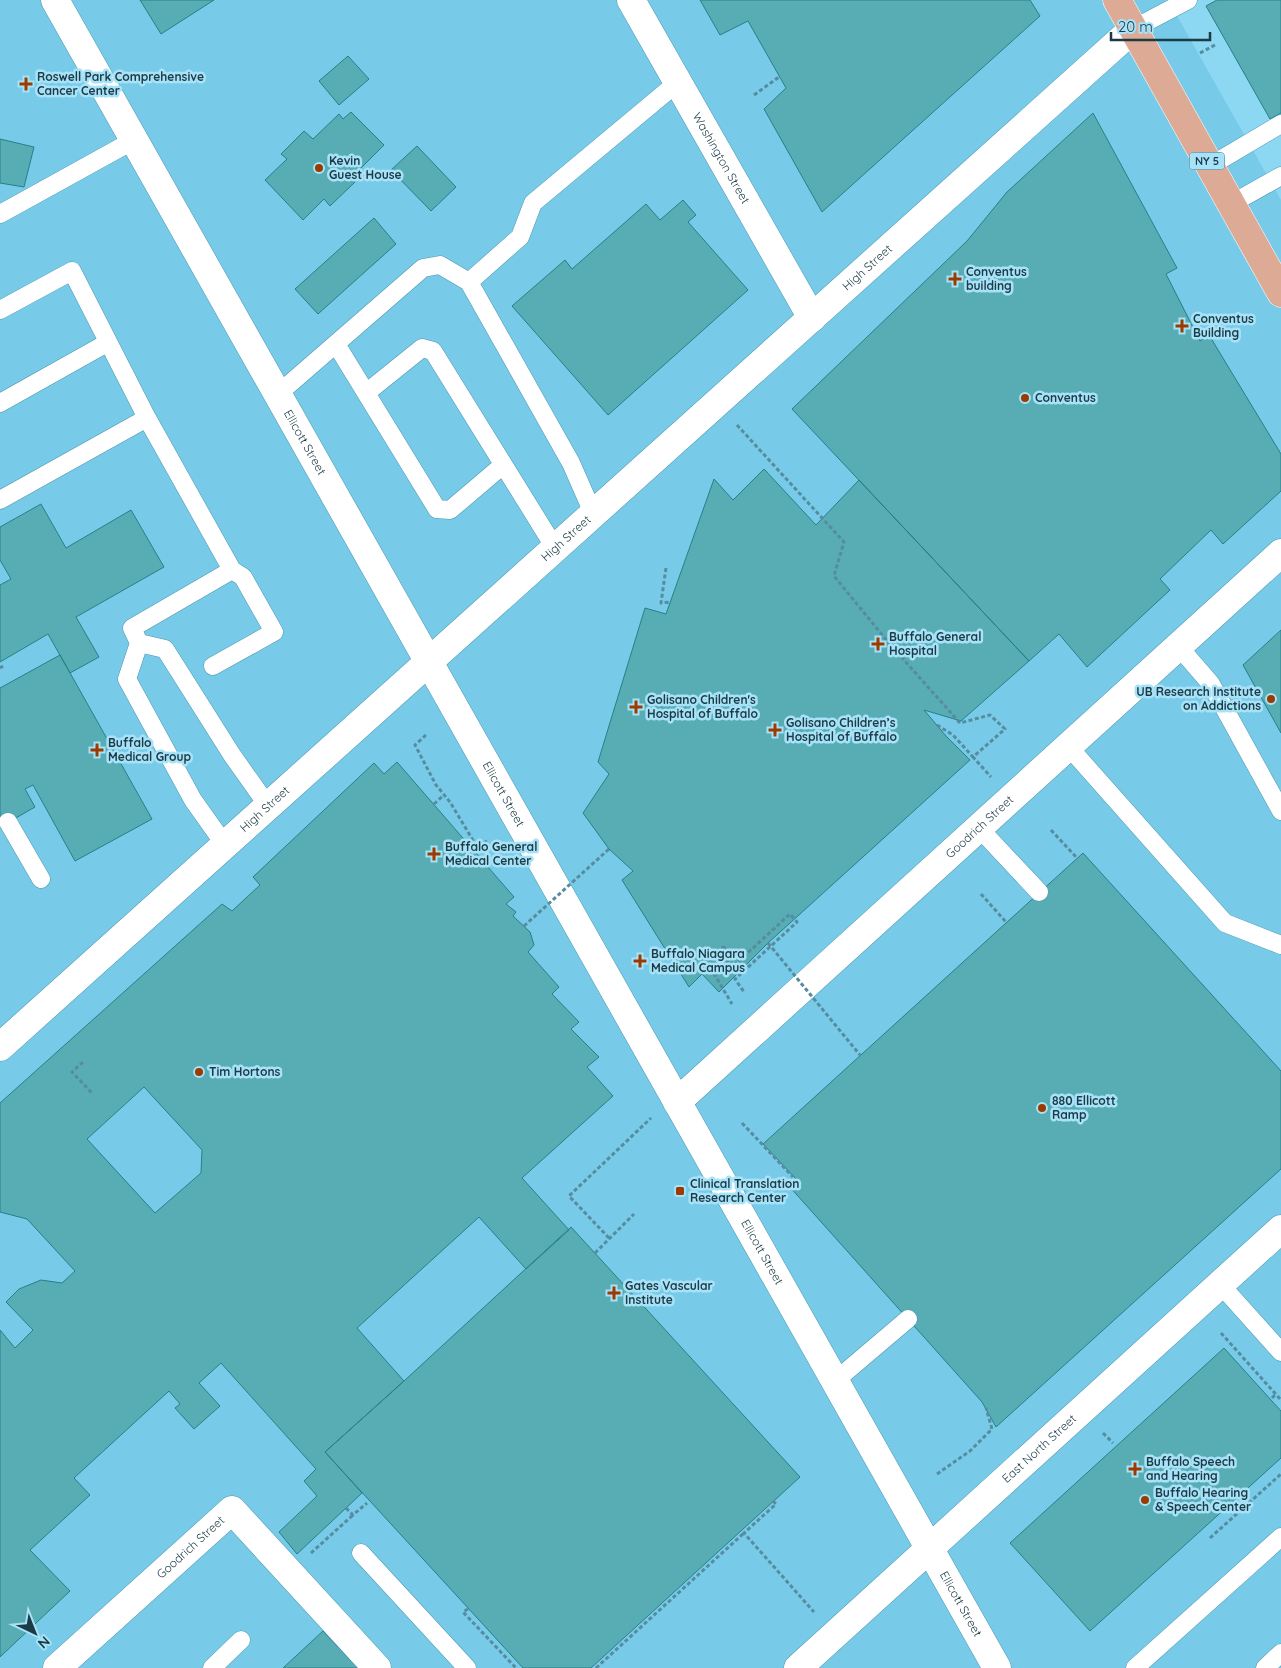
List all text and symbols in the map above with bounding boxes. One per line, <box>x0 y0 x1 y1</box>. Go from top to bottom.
scale bar <box>1111 10 1210 42</box>
text: 20 m <box>1118 17 1153 36</box>
place label: Roswell Park Comprehensive Cancer Center <box>37 69 204 98</box>
marker: Roswell Park Comprehensive Cancer Center <box>19 77 33 91</box>
street label: Washington Street <box>690 110 753 206</box>
place label: Kevin Guest House <box>329 153 402 182</box>
road number: NY 5 <box>1190 153 1224 170</box>
marker: Kevin Guest House <box>313 162 325 174</box>
street label: High Street <box>839 241 895 294</box>
place label: Conventus building <box>966 264 1027 293</box>
marker: Conventus building <box>948 272 962 286</box>
place label: Conventus Building <box>1193 311 1254 340</box>
marker: Conventus Building <box>1175 319 1189 333</box>
place label: Conventus <box>1035 390 1096 405</box>
marker: Conventus <box>1019 392 1031 404</box>
street label: Ellicott Street <box>281 407 330 477</box>
street label: High Street <box>538 512 594 564</box>
place label: Buffalo General Hospital <box>889 629 981 658</box>
marker: Buffalo General Hospital <box>871 637 885 651</box>
place label: UB Research Institute on Addictions <box>1136 684 1261 713</box>
place label: Golisano Children's Hospital of Buffalo <box>647 692 758 721</box>
marker: UB Research Institute on Addictions <box>1265 693 1277 705</box>
marker: Golisano Children's Hospital of Buffalo <box>629 700 643 714</box>
place label: Golisano Children’s Hospital of Buffalo <box>786 715 897 744</box>
marker: Golisano Children’s Hospital of Buffalo <box>768 723 782 737</box>
place label: Buffalo Medical Group <box>108 735 191 764</box>
marker: Buffalo Medical Group <box>90 743 104 757</box>
street label: Ellicott Street <box>480 759 528 829</box>
street label: High Street <box>237 783 292 835</box>
street label: Goodrich Street <box>942 792 1016 861</box>
place label: Buffalo General Medical Center <box>445 839 537 868</box>
marker: Buffalo General Medical Center <box>427 847 441 861</box>
place label: Buffalo Niagara Medical Campus <box>651 946 745 975</box>
marker: Buffalo Niagara Medical Campus <box>633 954 647 968</box>
place label: Tim Hortons <box>209 1064 281 1079</box>
marker: Tim Hortons <box>193 1066 205 1078</box>
place label: 880 Ellicott Ramp <box>1052 1093 1116 1122</box>
marker: 880 Ellicott Ramp <box>1036 1102 1048 1114</box>
place label: Clinical Translation Research Center <box>690 1176 799 1205</box>
marker: Clinical Translation Research Center <box>674 1185 686 1197</box>
street label: Ellicott Street <box>738 1217 787 1287</box>
place label: Gates Vascular Institute <box>625 1278 713 1307</box>
marker: Gates Vascular Institute <box>607 1286 621 1300</box>
street label: East North Street <box>999 1411 1079 1486</box>
place label: Buffalo Speech and Hearing <box>1146 1454 1235 1483</box>
marker: Buffalo Speech and Hearing <box>1128 1462 1142 1476</box>
place label: Buffalo Hearing & Speech Center <box>1155 1485 1251 1514</box>
marker: Buffalo Hearing & Speech Center <box>1139 1494 1151 1506</box>
street label: Goodrich Street <box>153 1512 227 1582</box>
street label: Ellicott Street <box>937 1568 986 1639</box>
north arrow <box>10 1608 60 1658</box>
text: N <box>34 1632 54 1653</box>

